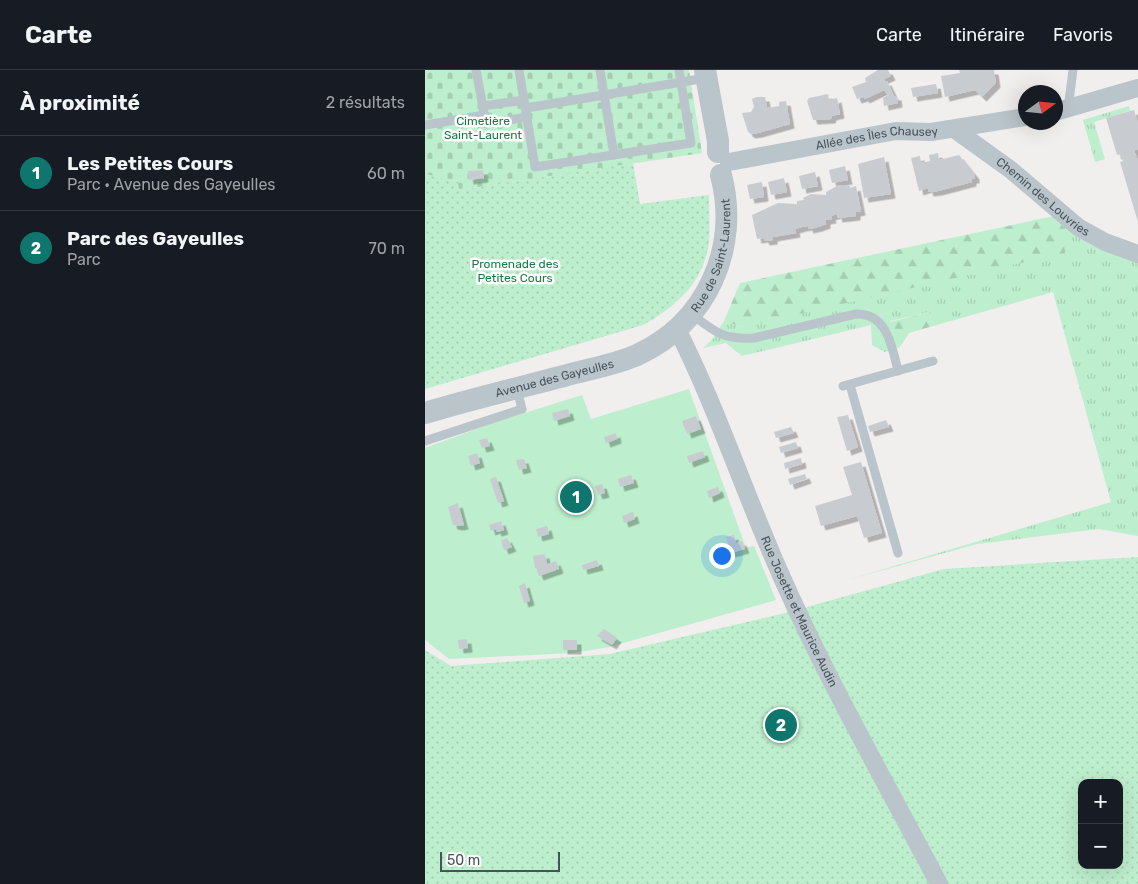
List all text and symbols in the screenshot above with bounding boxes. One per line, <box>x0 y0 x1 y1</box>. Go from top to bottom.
text: Carte <box>25 21 92 49</box>
text: Carte <box>876 24 922 46</box>
text: Itinéraire <box>950 24 1025 46</box>
text: Favoris <box>1053 24 1113 46</box>
north arrow <box>1018 85 1063 130</box>
text: À proximité <box>20 90 140 115</box>
text: 2 résultats <box>326 93 405 112</box>
park label: Cimetière Saint-Laurent <box>444 114 522 142</box>
street label: Allée des Îles Chausey <box>814 124 939 153</box>
text: Les Petites Cours <box>67 152 233 175</box>
street label: Chemin des Louvries <box>994 155 1092 239</box>
text: 1 <box>32 164 40 183</box>
text: 60 m <box>367 164 405 183</box>
text: Parc · Avenue des Gayeulles <box>67 175 276 194</box>
street label: Rue de Saint-Laurent <box>688 198 733 315</box>
text: Parc des Gayeulles <box>67 227 244 250</box>
text: 2 <box>31 239 41 258</box>
text: 70 m <box>368 239 405 258</box>
text: Parc <box>67 250 101 269</box>
park label: Promenade des Petites Cours <box>471 257 559 285</box>
street label: Avenue des Gayeulles <box>494 357 615 400</box>
pin: 1 <box>560 478 592 516</box>
street label: Rue Josette et Maurice Audin <box>758 534 840 689</box>
your location <box>709 543 735 569</box>
pin: 2 <box>765 706 797 744</box>
map controls <box>1078 779 1123 869</box>
button: + <box>1078 779 1123 824</box>
button: − <box>1078 824 1123 869</box>
scale bar <box>440 849 560 872</box>
text: 50 m <box>447 852 480 869</box>

